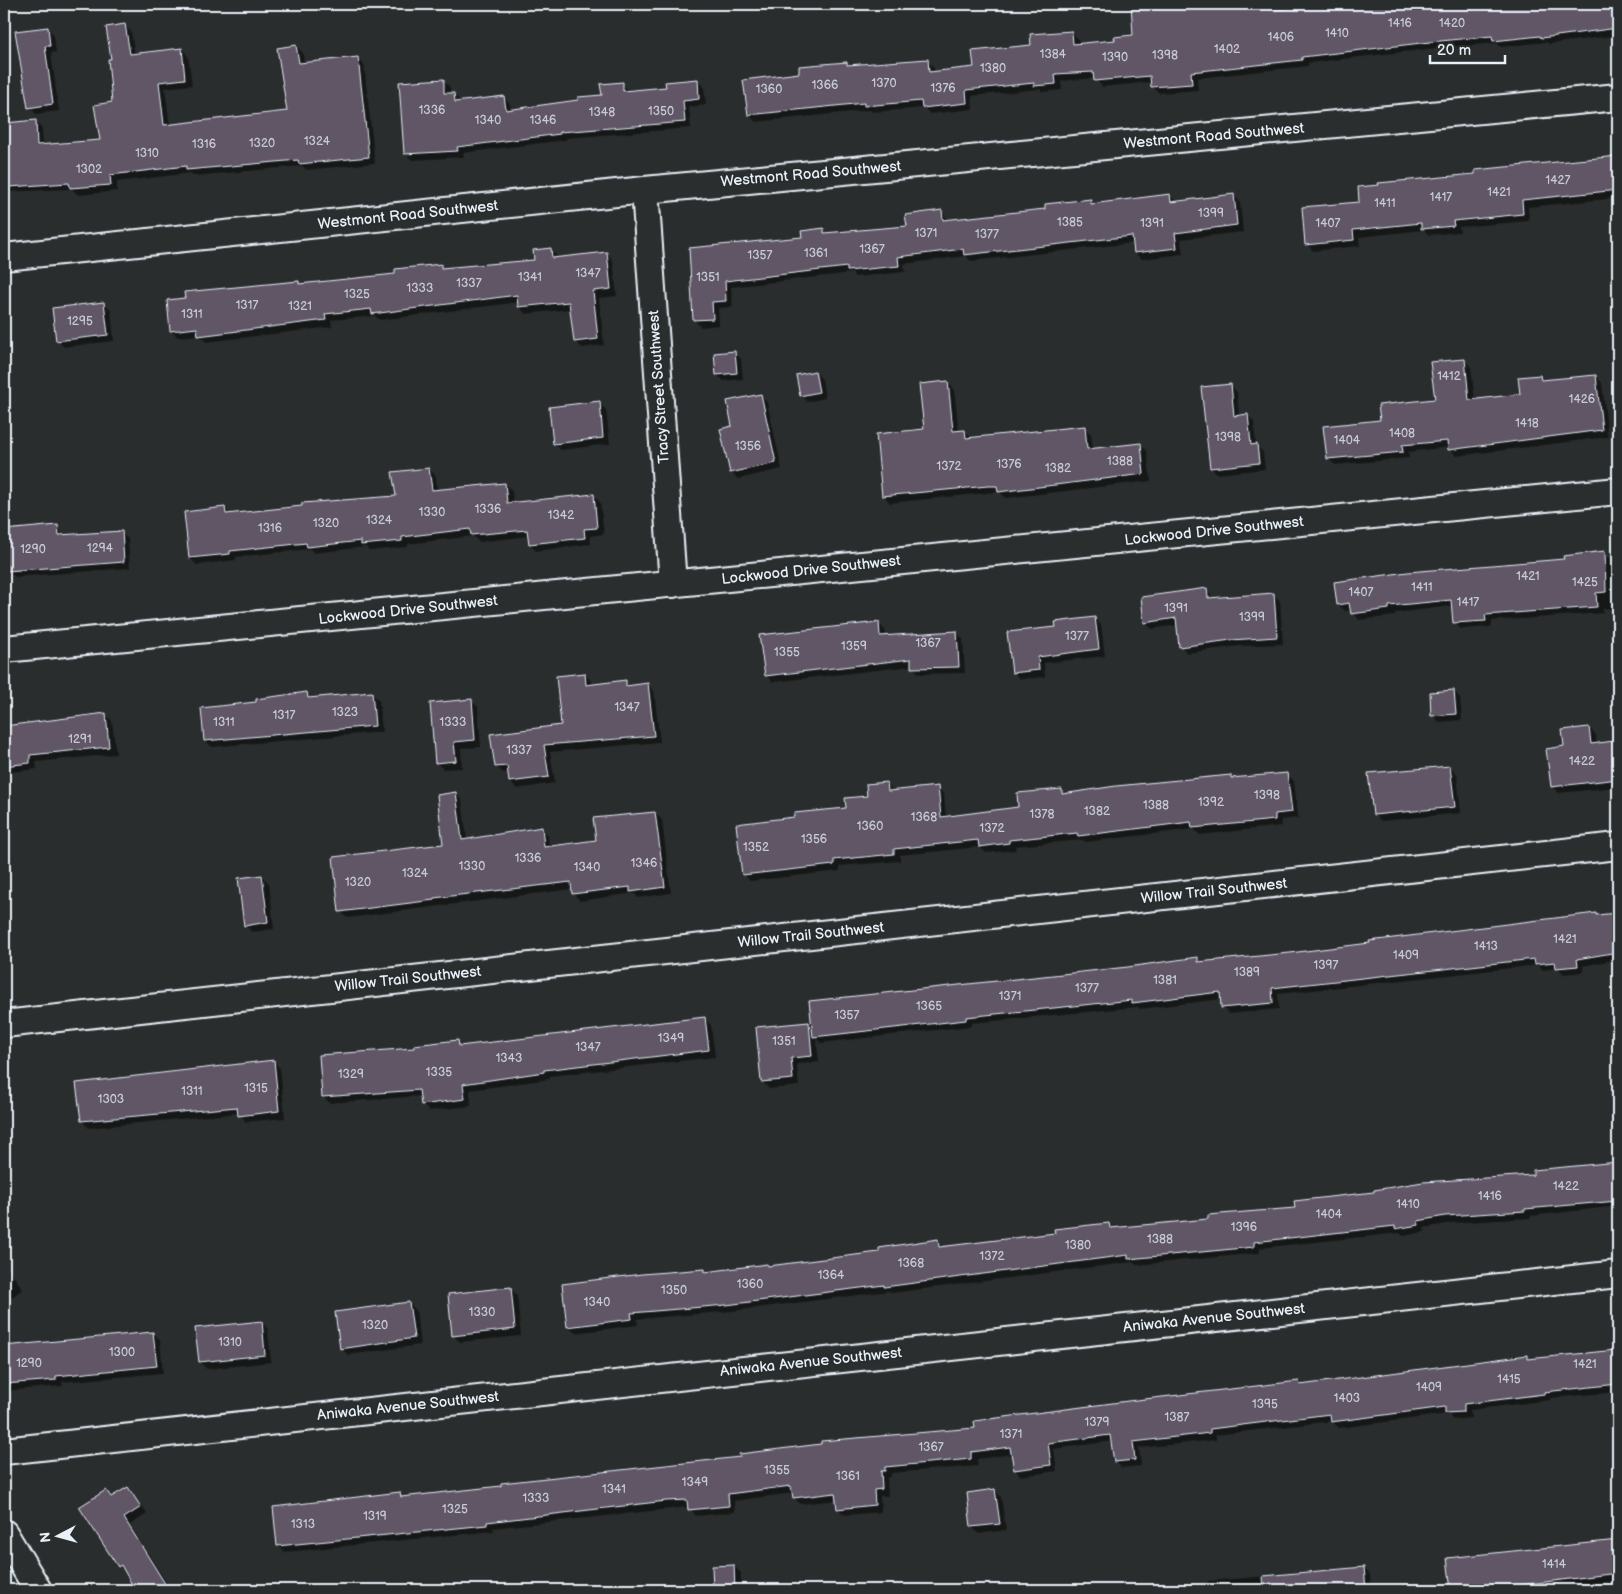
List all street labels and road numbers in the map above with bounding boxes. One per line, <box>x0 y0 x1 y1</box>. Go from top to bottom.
street label: Westmont Road Southwest <box>1123 119 1306 153</box>
street label: Westmont Road Southwest <box>720 157 903 191</box>
street label: Westmont Road Southwest <box>317 196 500 234</box>
street label: Tracy Street Southwest <box>644 309 674 464</box>
street label: Lockwood Drive Southwest <box>1123 512 1305 550</box>
street label: Lockwood Drive Southwest <box>720 551 902 589</box>
street label: Lockwood Drive Southwest <box>317 591 499 629</box>
street label: Willow Trail Southwest <box>1140 874 1289 908</box>
street label: Willow Trail Southwest <box>737 918 886 952</box>
street label: Willow Trail Southwest <box>334 962 483 996</box>
street label: Aniwaka Avenue Southwest <box>1122 1299 1306 1337</box>
street label: Aniwaka Avenue Southwest <box>719 1343 903 1381</box>
street label: Aniwaka Avenue Southwest <box>316 1387 500 1425</box>

